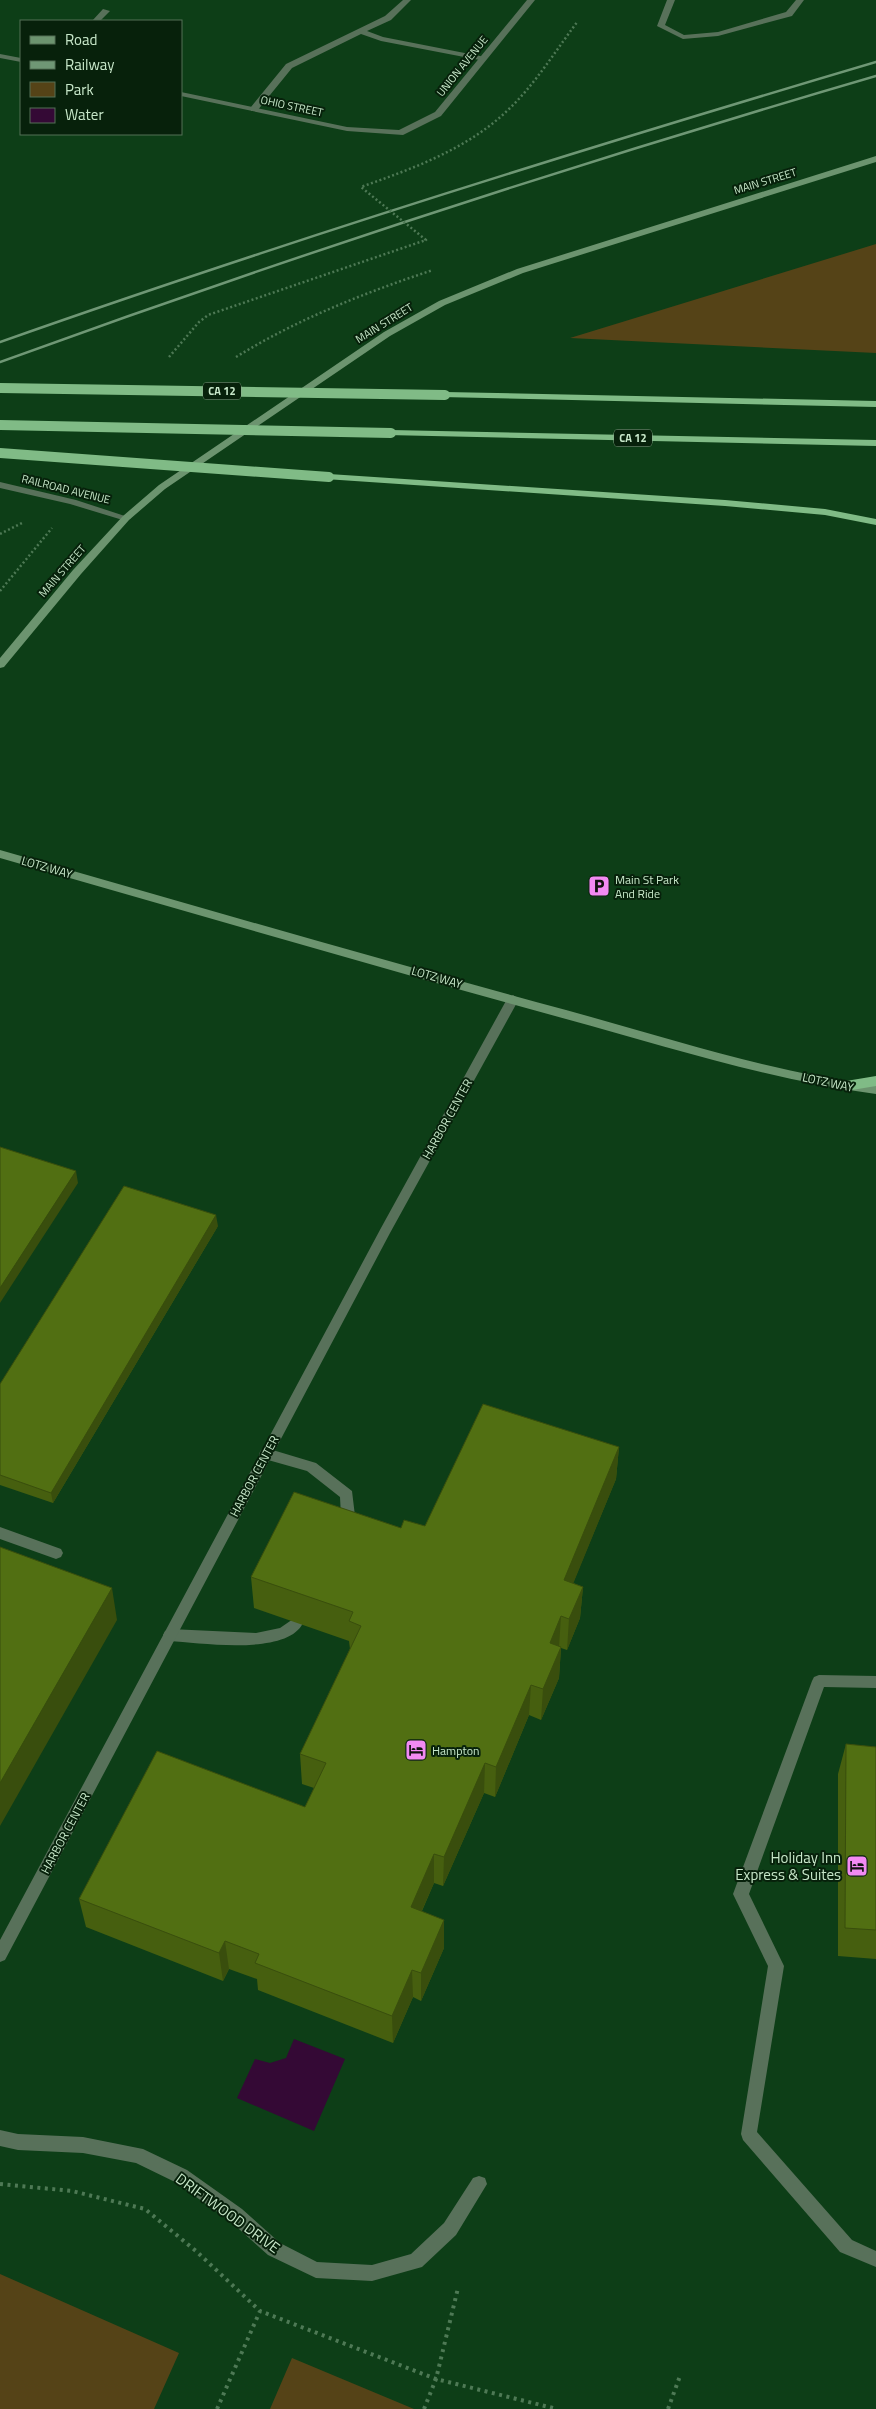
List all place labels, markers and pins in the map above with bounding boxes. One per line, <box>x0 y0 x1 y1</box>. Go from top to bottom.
place label: Main St Park And Ride <box>615 870 679 903</box>
parking icon: Main St Park And Ride <box>587 874 611 898</box>
hotel icon: Hampton <box>404 1738 428 1762</box>
place label: Hampton <box>432 1741 479 1760</box>
place label: Holiday Inn Express & Suites <box>735 1846 841 1886</box>
hotel icon: Holiday Inn Express & Suites <box>845 1854 869 1878</box>

